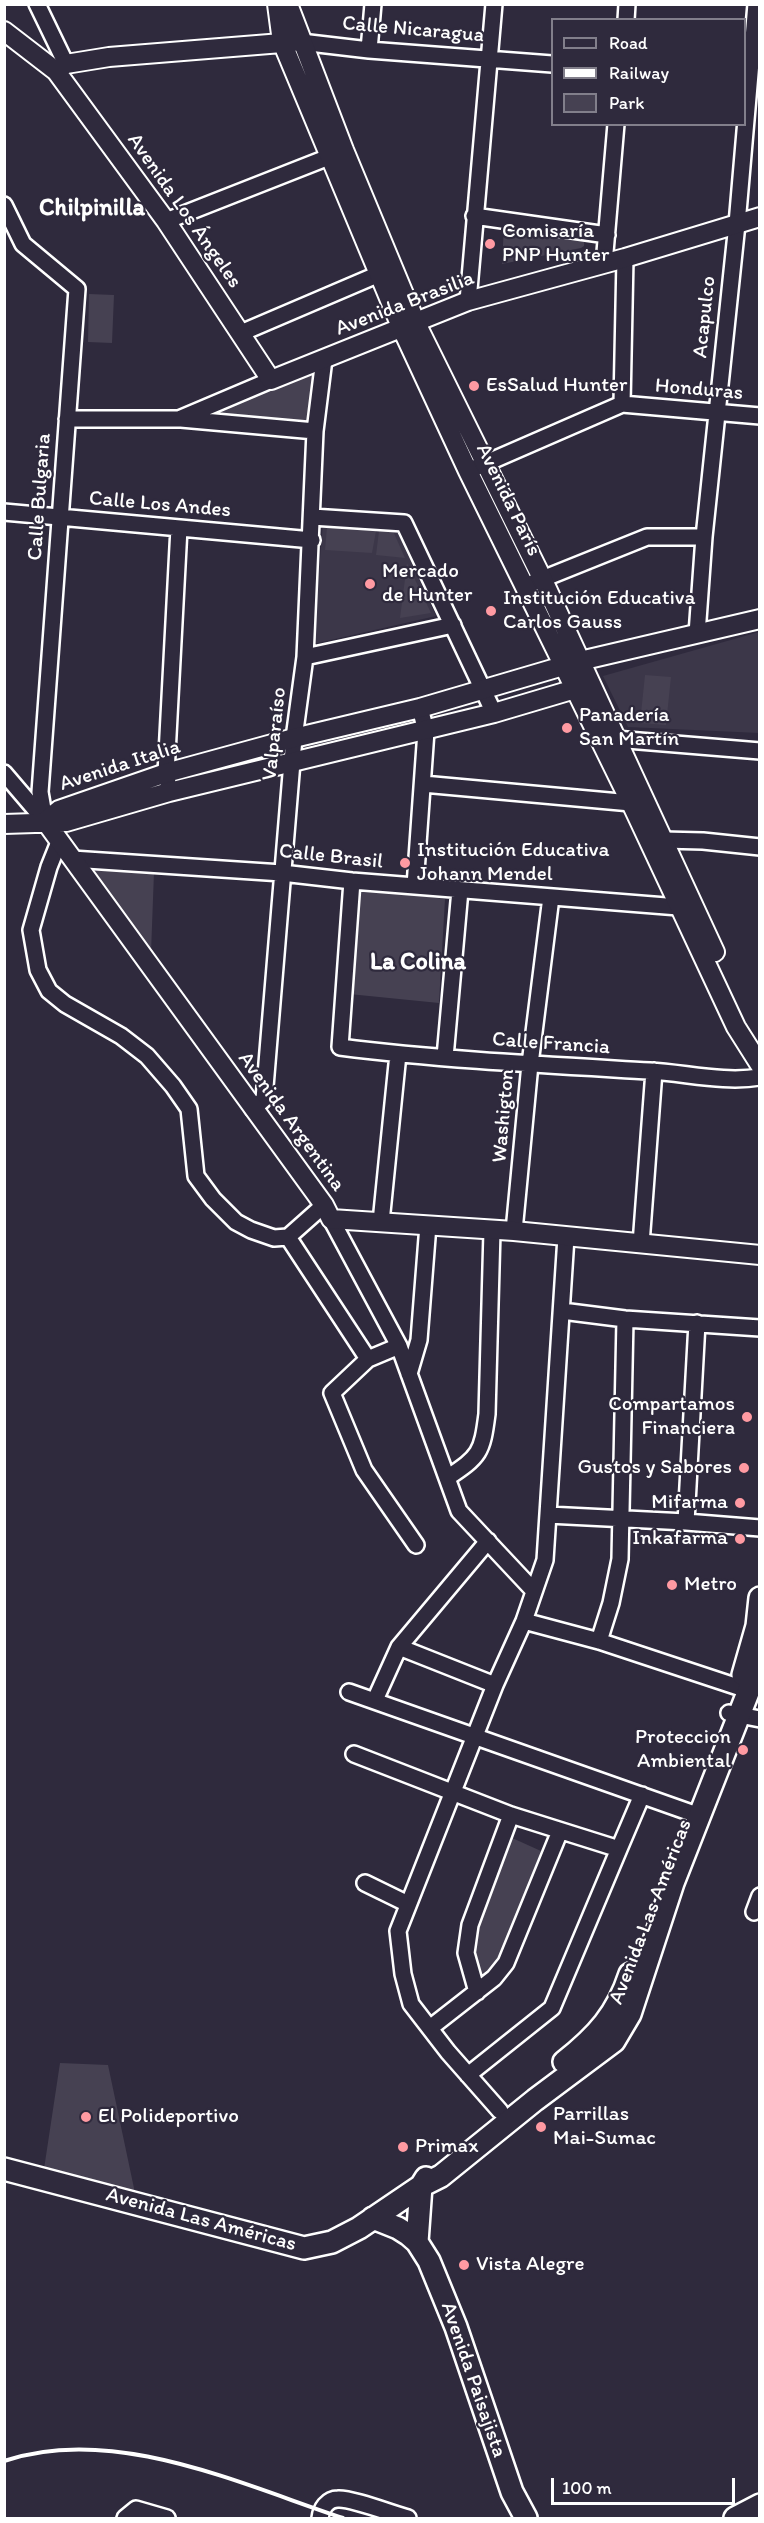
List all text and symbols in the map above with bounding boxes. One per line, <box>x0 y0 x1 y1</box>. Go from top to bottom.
street label: Calle Nicaragua <box>341 11 485 49</box>
legend <box>551 18 746 126</box>
text: Road <box>609 32 648 54</box>
text: Railway <box>609 62 669 84</box>
text: Park <box>609 92 644 114</box>
street label: Avenida Los Ángeles <box>121 129 247 293</box>
district label: Chilpinilla <box>39 195 145 223</box>
place label: Comisaría PNP Hunter <box>502 219 609 269</box>
marker: Comisaría PNP Hunter <box>483 237 497 251</box>
street label: Avenida Brasilia <box>332 266 478 342</box>
street label: Acapulco <box>688 275 722 359</box>
place label: EsSalud Hunter <box>486 373 627 399</box>
street label: Honduras <box>654 374 744 406</box>
marker: EsSalud Hunter <box>467 379 481 393</box>
street label: Calle Bulgaria <box>23 432 57 562</box>
street label: Avenida París <box>470 440 546 560</box>
street label: Calle Los Andes <box>88 486 232 524</box>
place label: Mercado de Hunter <box>382 559 472 609</box>
marker: Mercado de Hunter <box>363 577 377 591</box>
place label: Institución Educativa Carlos Gauss <box>503 586 695 636</box>
marker: Institución Educativa Carlos Gauss <box>484 604 498 618</box>
street label: Valparaíso <box>258 686 292 782</box>
place label: Panadería San Martín <box>579 703 679 753</box>
marker: Panadería San Martín <box>560 721 574 735</box>
street label: Avenida Italia <box>56 735 184 797</box>
place label: Institución Educativa Johann Mendel <box>417 838 609 888</box>
street label: Calle Brasil <box>278 839 384 875</box>
marker: Institución Educativa Johann Mendel <box>398 856 412 870</box>
district label: La Colina <box>370 949 466 977</box>
street label: Calle Francia <box>491 1027 611 1061</box>
street label: Avenida Argentina <box>232 1047 350 1197</box>
street label: Washigton <box>487 1068 521 1164</box>
place label: Compartamos Financiera <box>608 1392 735 1442</box>
marker: Compartamos Financiera <box>740 1410 754 1424</box>
place label: Gustos y Sabores <box>577 1455 732 1481</box>
marker: Gustos y Sabores <box>737 1461 751 1475</box>
place label: Mifarma <box>651 1490 728 1516</box>
marker: Mifarma <box>733 1496 747 1510</box>
place label: Inkafarma <box>632 1526 728 1552</box>
marker: Inkafarma <box>733 1532 747 1546</box>
place label: Metro <box>684 1572 737 1598</box>
marker: Metro <box>665 1578 679 1592</box>
place label: Proteccion Ambiental <box>635 1725 731 1775</box>
marker: Proteccion Ambiental <box>736 1743 750 1757</box>
street label: Avenida Las Américas <box>604 1816 698 2008</box>
place label: Parrillas Mai-Sumac <box>553 2102 656 2152</box>
place label: El Polideportivo <box>98 2104 239 2130</box>
marker: El Polideportivo <box>79 2110 93 2124</box>
marker: Parrillas Mai-Sumac <box>534 2120 548 2134</box>
place label: Primax <box>415 2134 478 2160</box>
marker: Primax <box>396 2140 410 2154</box>
street label: Avenida Las Américas <box>103 2182 299 2258</box>
place label: Vista Alegre <box>476 2252 584 2278</box>
marker: Vista Alegre <box>457 2258 471 2272</box>
street label: Avenida Paisajista <box>435 2299 511 2461</box>
scale bar <box>554 2466 738 2504</box>
text: 100 m <box>562 2477 612 2499</box>

